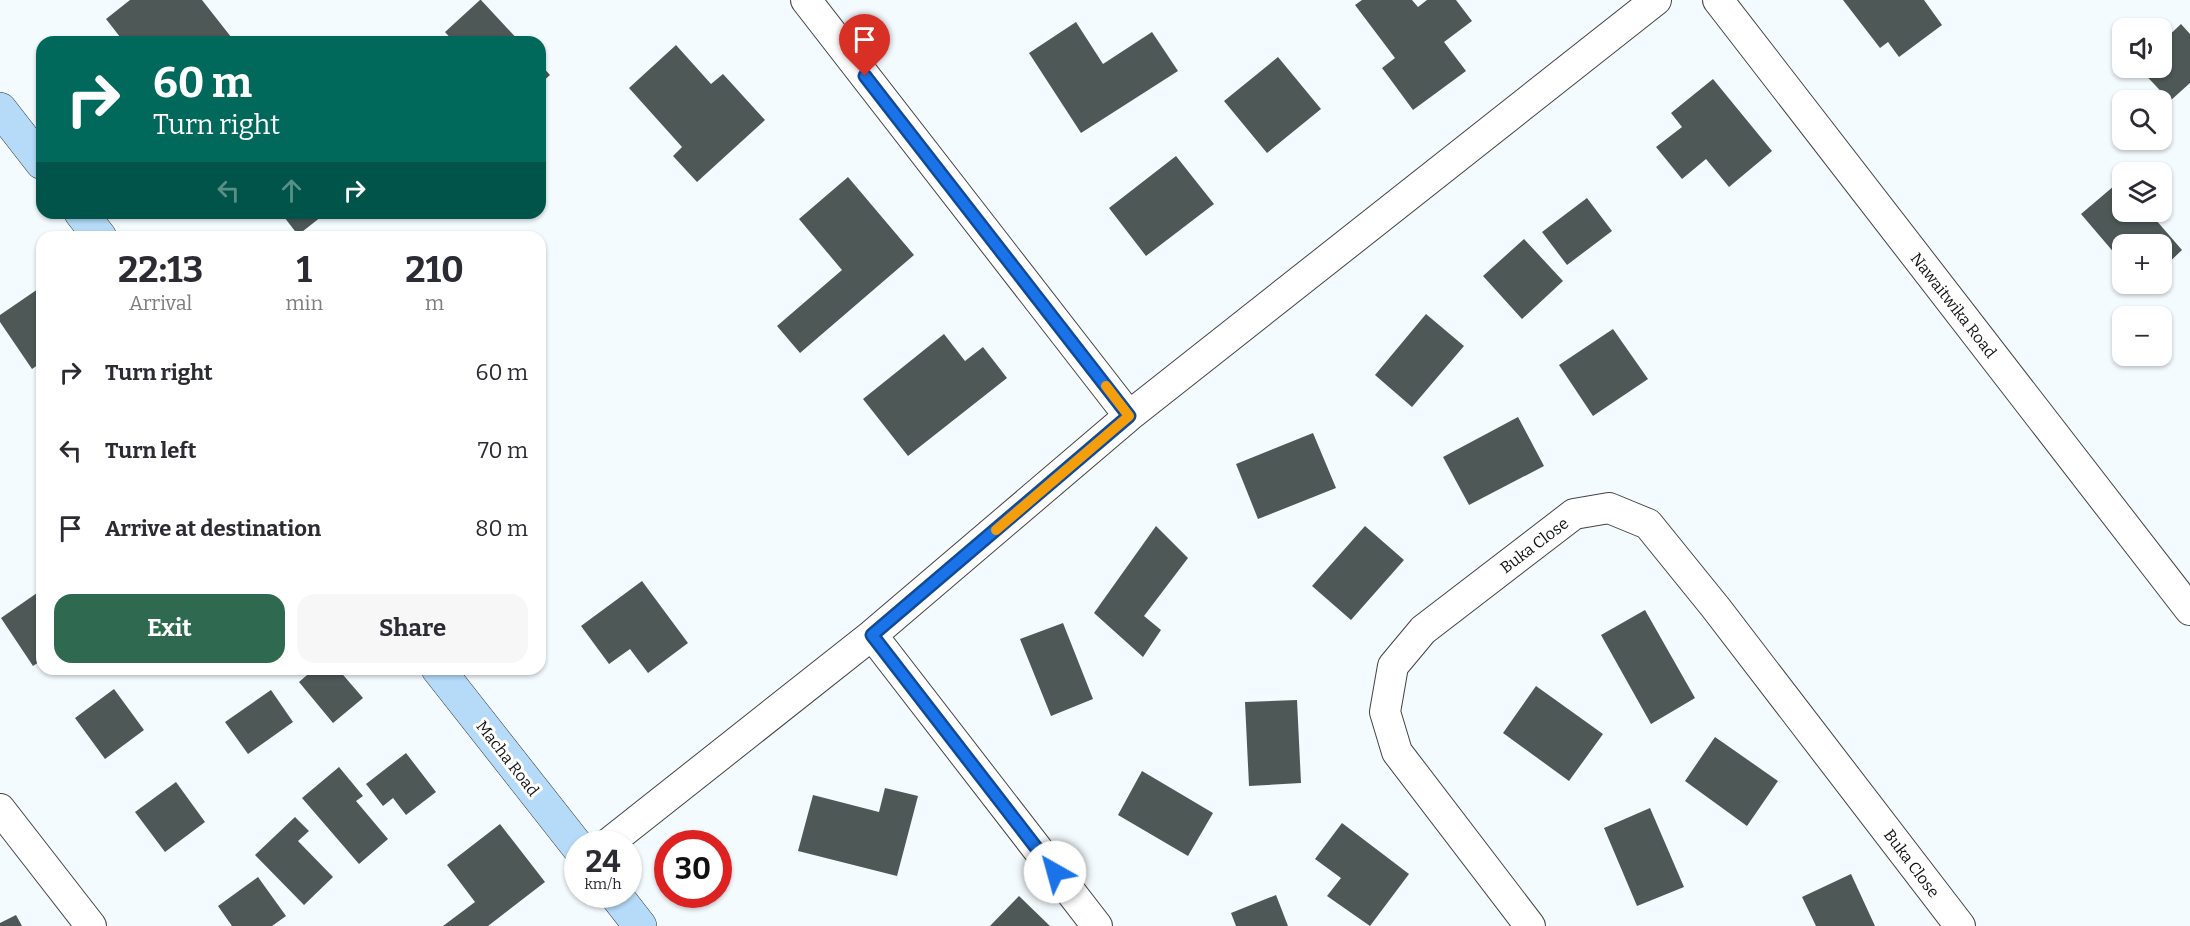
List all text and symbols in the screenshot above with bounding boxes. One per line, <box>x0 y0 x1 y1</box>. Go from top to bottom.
pin <box>839 14 890 76</box>
map controls <box>2112 18 2172 366</box>
button: sound <box>2112 18 2172 78</box>
icon: arrive <box>848 23 881 56</box>
text: 60 m <box>153 58 252 108</box>
icon: right <box>54 60 132 138</box>
button: search <box>2112 90 2172 150</box>
text: Turn right <box>153 109 280 141</box>
button: layers <box>2112 162 2172 222</box>
icon: left <box>212 174 245 207</box>
icon: ahead <box>275 174 308 207</box>
icon: right <box>338 174 371 207</box>
button: + <box>2112 234 2172 294</box>
text: 22:13 <box>118 248 203 292</box>
text: 1 <box>296 248 312 292</box>
text: 210 <box>405 248 464 292</box>
street label: Nawaitwika Road <box>1907 249 2001 362</box>
text: Arrival <box>129 291 192 315</box>
text: min <box>285 291 323 315</box>
text: m <box>425 291 444 315</box>
button: − <box>2112 306 2172 366</box>
icon: right <box>54 356 87 389</box>
text: Turn right <box>105 359 213 386</box>
text: 60 m <box>476 359 528 386</box>
icon: left <box>54 434 87 467</box>
text: Turn left <box>105 437 197 464</box>
text: 70 m <box>478 437 528 464</box>
icon: arrive <box>54 512 87 545</box>
street label: Buka Close <box>1496 514 1572 577</box>
text: Arrive at destination <box>105 515 321 542</box>
text: 80 m <box>475 515 528 542</box>
button: Exit <box>54 594 285 663</box>
button: Share <box>297 594 528 663</box>
street label: Macha Road <box>472 717 543 800</box>
street label: Buka Close <box>1880 825 1943 901</box>
speed limit sign: 30 <box>654 830 732 908</box>
position arrow <box>1023 840 1087 904</box>
text: 24 <box>585 844 621 880</box>
text: km/h <box>584 875 622 893</box>

